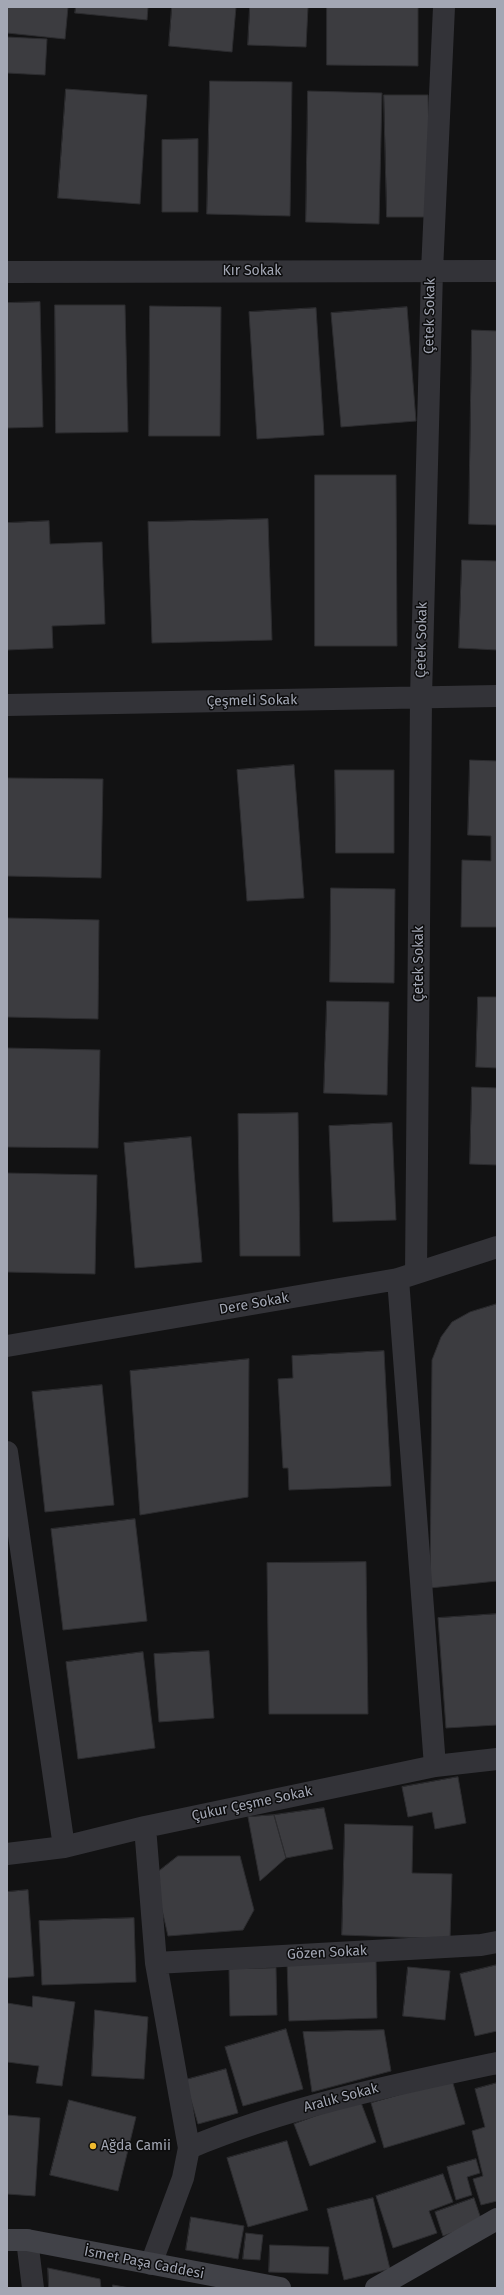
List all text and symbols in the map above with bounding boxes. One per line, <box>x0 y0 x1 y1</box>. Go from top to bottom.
street label: Kır Sokak <box>223 263 281 279</box>
street label: Çetek Sokak <box>421 278 439 354</box>
street label: Çetek Sokak <box>413 602 431 678</box>
street label: Çeşmeli Sokak <box>207 692 297 710</box>
street label: Çetek Sokak <box>411 926 427 1002</box>
street label: Dere Sokak <box>218 1290 290 1318</box>
street label: Çukur Çeşme Sokak <box>190 1783 314 1825</box>
street label: Gözen Sokak <box>287 1943 367 1963</box>
street label: Aralık Sokak <box>302 2080 380 2116</box>
place label: Ağda Camii <box>101 2138 171 2154</box>
marker: Ağda Camii <box>88 2141 98 2151</box>
street label: İsmet Paşa Caddesi <box>83 2243 205 2283</box>

